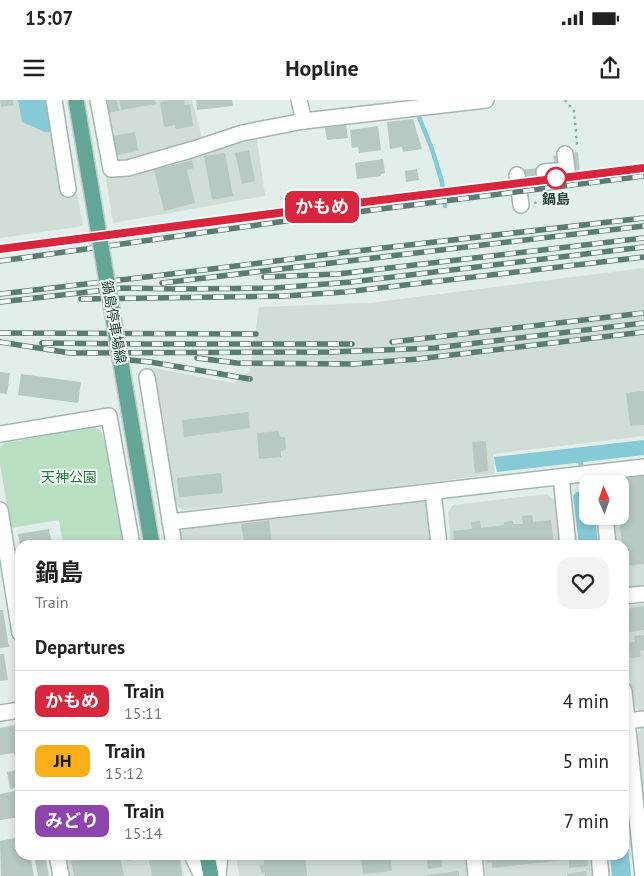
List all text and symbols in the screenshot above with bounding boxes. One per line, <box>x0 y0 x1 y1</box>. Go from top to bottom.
text: 15:07 <box>25 6 73 30</box>
icon: menu <box>20 54 48 82</box>
text: Hopline <box>285 54 359 82</box>
icon: share <box>596 54 624 82</box>
marker: 鍋島 <box>545 167 567 189</box>
place label: 鍋島 <box>542 190 570 208</box>
line badge: かもめ <box>293 191 351 223</box>
text: かもめ <box>295 195 349 218</box>
street label: 鍋島停車場線 <box>98 279 130 365</box>
park label: 天神公園 <box>41 468 97 486</box>
north arrow <box>579 475 629 525</box>
map controls <box>579 475 629 525</box>
text: 鍋島 <box>35 557 83 588</box>
button: heart <box>557 557 609 609</box>
text: Train <box>35 592 69 612</box>
text: Departures <box>35 635 125 659</box>
text: Train <box>124 679 164 703</box>
text: かもめ <box>45 689 99 712</box>
text: 4 min <box>563 689 609 713</box>
text: 15:11 <box>124 703 162 723</box>
text: Train <box>105 739 145 763</box>
text: JH <box>54 749 71 772</box>
text: 5 min <box>563 749 609 773</box>
text: 15:12 <box>105 763 143 783</box>
text: Train <box>124 799 164 823</box>
text: みどり <box>45 809 99 832</box>
text: 7 min <box>564 809 609 833</box>
text: 15:14 <box>124 823 162 843</box>

